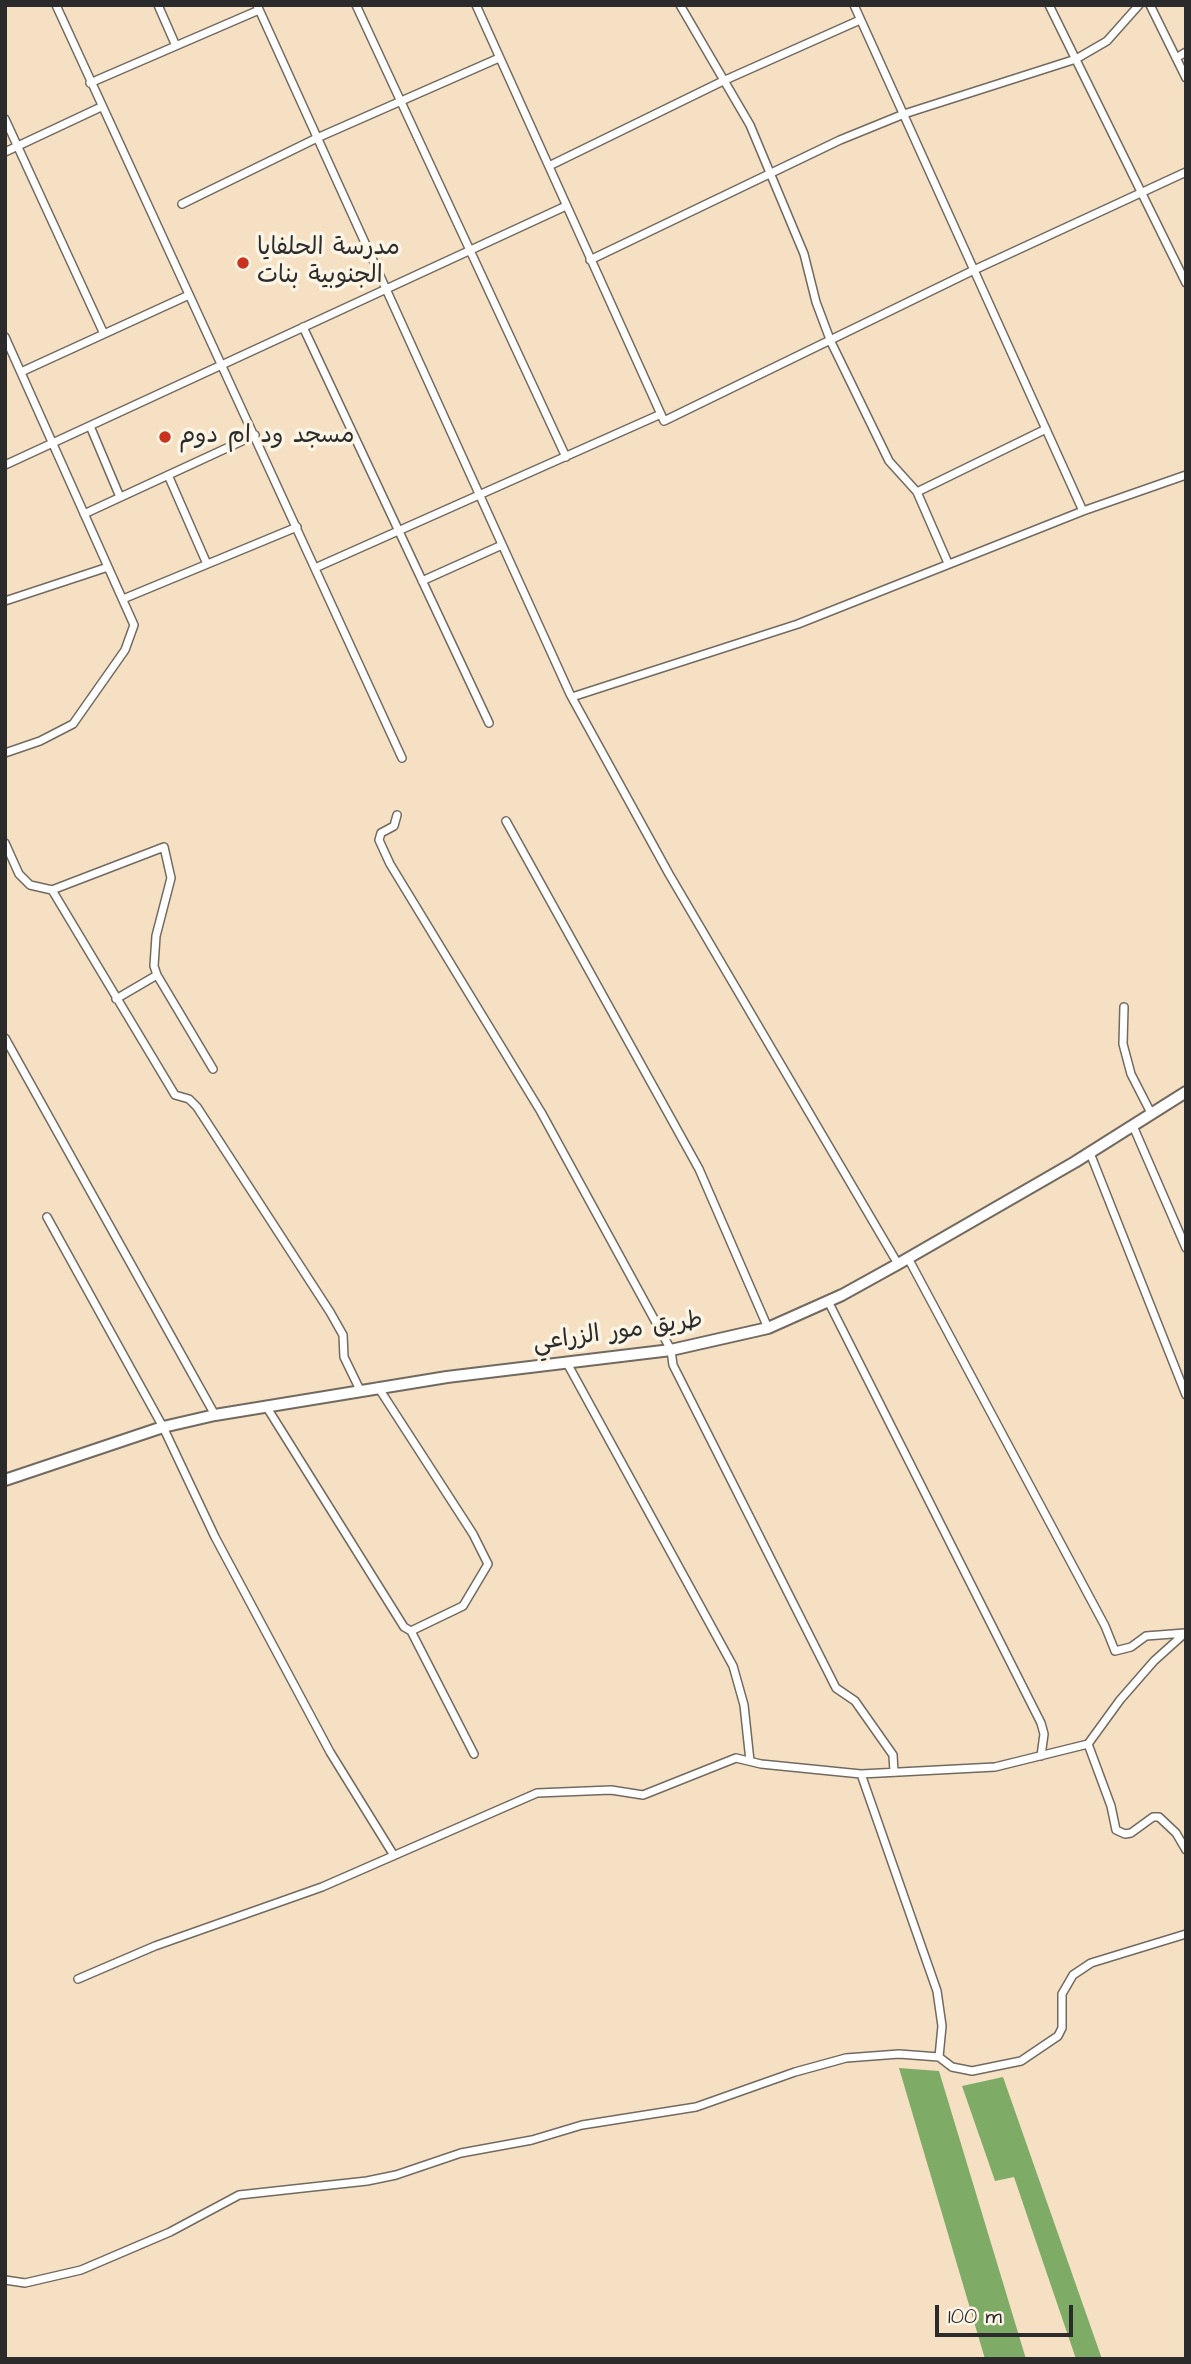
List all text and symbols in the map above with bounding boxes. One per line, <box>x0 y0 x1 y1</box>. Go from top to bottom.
place label: مدرسة الحلفايا الجنوبية بنات <box>257 235 400 291</box>
marker: مدرسة الحلفايا الجنوبية بنات <box>235 255 251 271</box>
place label: مسجد ود ام دوم <box>179 423 354 451</box>
marker: مسجد ود ام دوم <box>157 429 173 445</box>
street label: طريق مور الزراعي <box>531 1307 705 1359</box>
scale bar <box>939 2290 1077 2334</box>
text: 100 m <box>948 2302 1002 2331</box>

